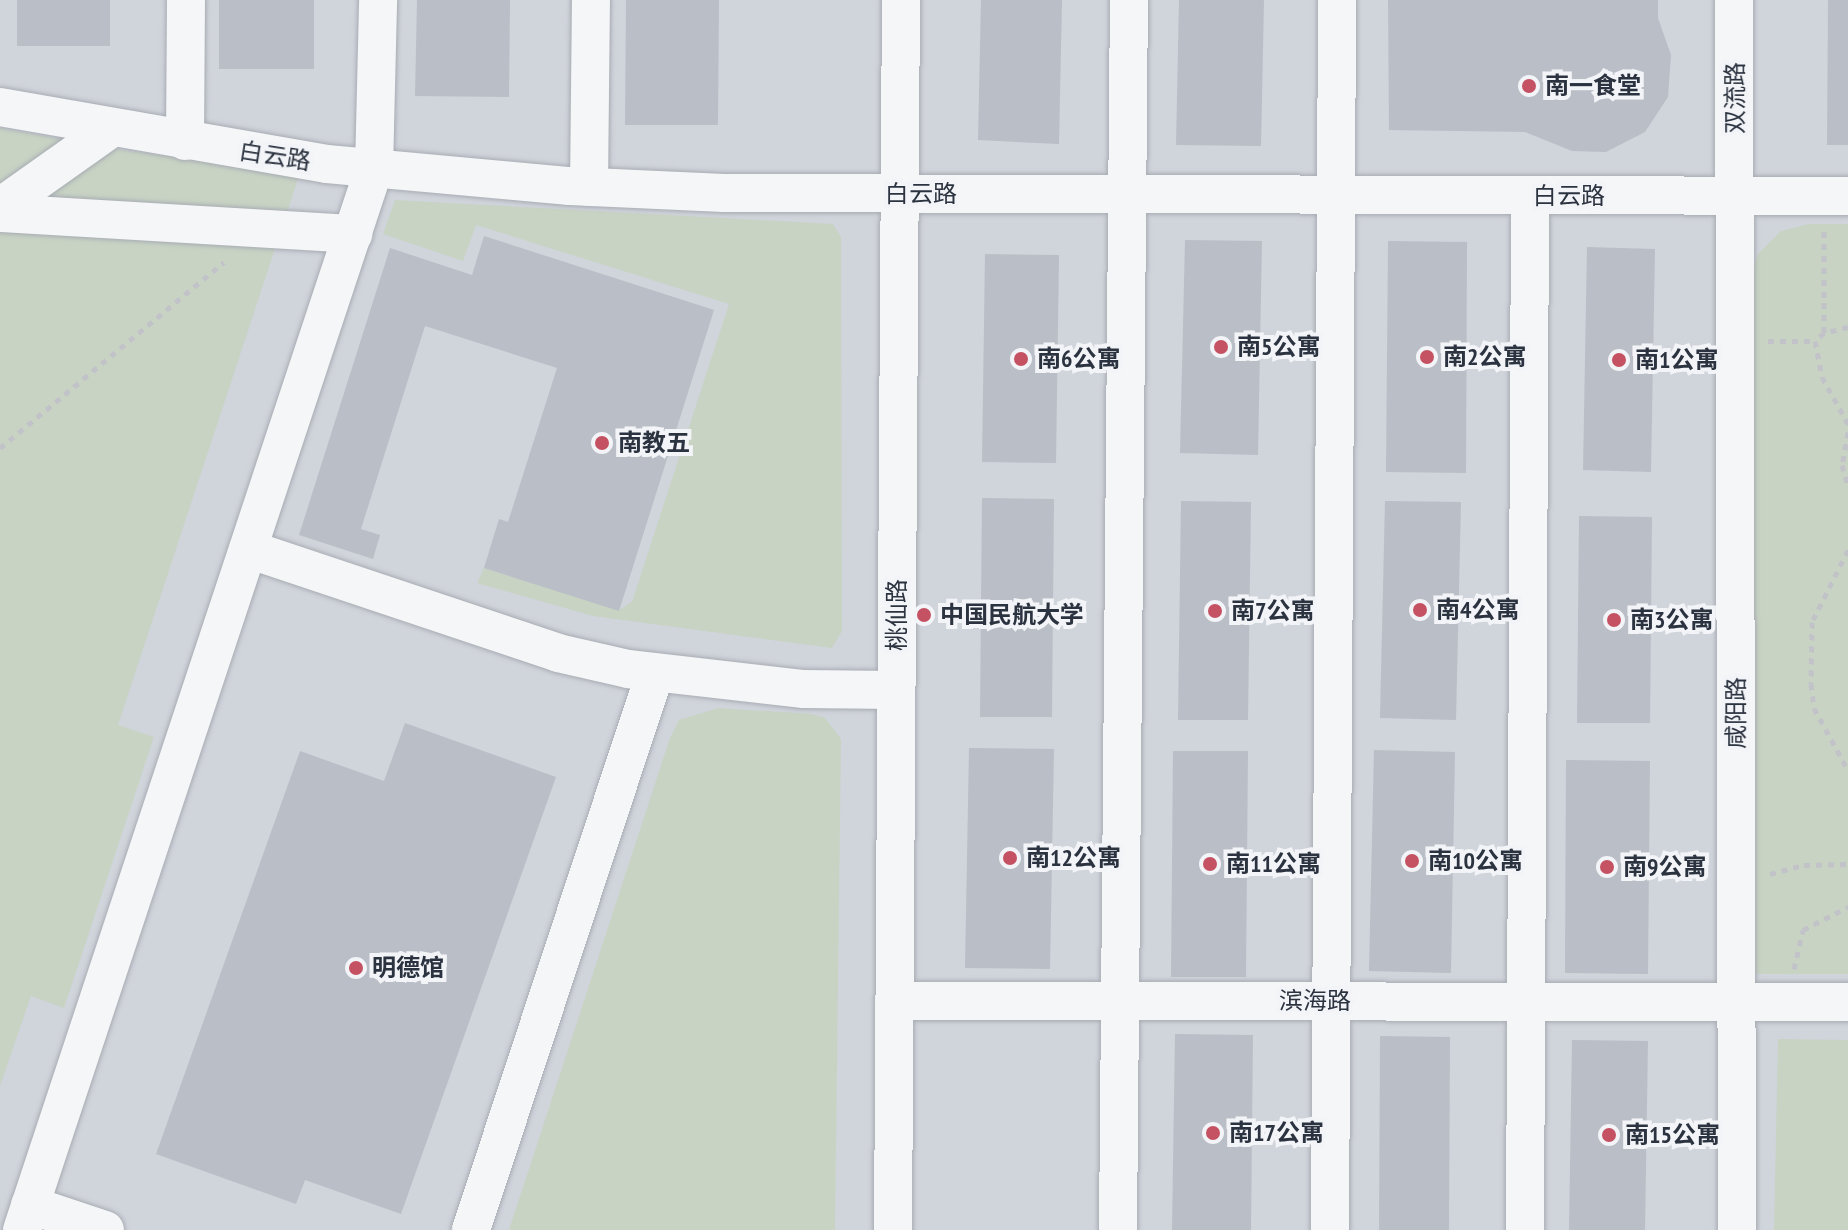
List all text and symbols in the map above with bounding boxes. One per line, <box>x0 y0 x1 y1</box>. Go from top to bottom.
street label: 双流路 <box>1721 62 1749 134</box>
place label: 南一食堂 <box>1545 72 1641 100</box>
marker: 南一食堂 <box>1520 77 1538 95</box>
street label: 白云路 <box>237 136 313 176</box>
street label: 白云路 <box>885 180 957 208</box>
street label: 白云路 <box>1533 182 1605 210</box>
place label: 南5公寓 <box>1237 333 1320 361</box>
marker: 南5公寓 <box>1212 338 1230 356</box>
place label: 南2公寓 <box>1443 343 1526 371</box>
place label: 南6公寓 <box>1037 345 1120 373</box>
place label: 南1公寓 <box>1635 346 1718 374</box>
marker: 南2公寓 <box>1418 348 1436 366</box>
marker: 南6公寓 <box>1012 350 1030 368</box>
marker: 南1公寓 <box>1610 351 1628 369</box>
place label: 南教五 <box>618 429 690 457</box>
marker: 南教五 <box>593 434 611 452</box>
street label: 桃仙路 <box>883 579 911 651</box>
place label: 南4公寓 <box>1436 596 1519 624</box>
place label: 南7公寓 <box>1231 597 1314 625</box>
place label: 中国民航大学 <box>940 601 1084 629</box>
marker: 南4公寓 <box>1411 601 1429 619</box>
marker: 南7公寓 <box>1206 602 1224 620</box>
marker: 中国民航大学 <box>915 606 933 624</box>
place label: 南3公寓 <box>1630 606 1713 634</box>
marker: 南3公寓 <box>1605 611 1623 629</box>
street label: 咸阳路 <box>1722 677 1750 749</box>
place label: 南12公寓 <box>1026 844 1121 872</box>
place label: 南10公寓 <box>1428 847 1523 875</box>
marker: 南12公寓 <box>1001 849 1019 867</box>
place label: 南11公寓 <box>1226 850 1321 878</box>
marker: 南10公寓 <box>1403 852 1421 870</box>
place label: 南9公寓 <box>1623 853 1706 881</box>
marker: 南11公寓 <box>1201 855 1219 873</box>
marker: 南9公寓 <box>1598 858 1616 876</box>
place label: 明德馆 <box>372 954 444 982</box>
marker: 明德馆 <box>347 959 365 977</box>
street label: 滨海路 <box>1279 987 1351 1015</box>
place label: 南17公寓 <box>1229 1119 1324 1147</box>
place label: 南15公寓 <box>1625 1121 1720 1149</box>
marker: 南17公寓 <box>1204 1124 1222 1142</box>
marker: 南15公寓 <box>1600 1126 1618 1144</box>

